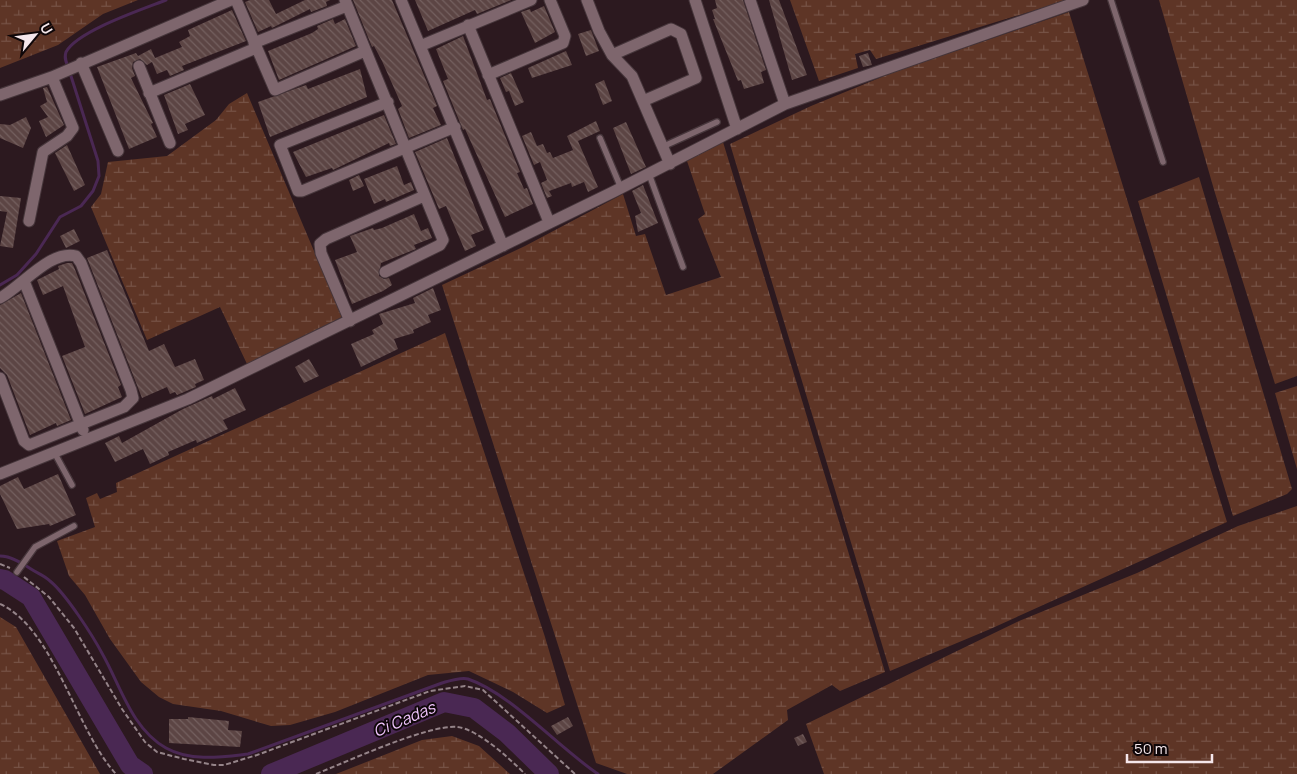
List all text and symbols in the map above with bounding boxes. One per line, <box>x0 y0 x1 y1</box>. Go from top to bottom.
north arrow <box>10 10 60 60</box>
text: U <box>36 19 58 37</box>
water label: Ci Cadas <box>370 695 440 742</box>
scale bar <box>1127 732 1212 764</box>
text: 50 m <box>1134 738 1168 759</box>

